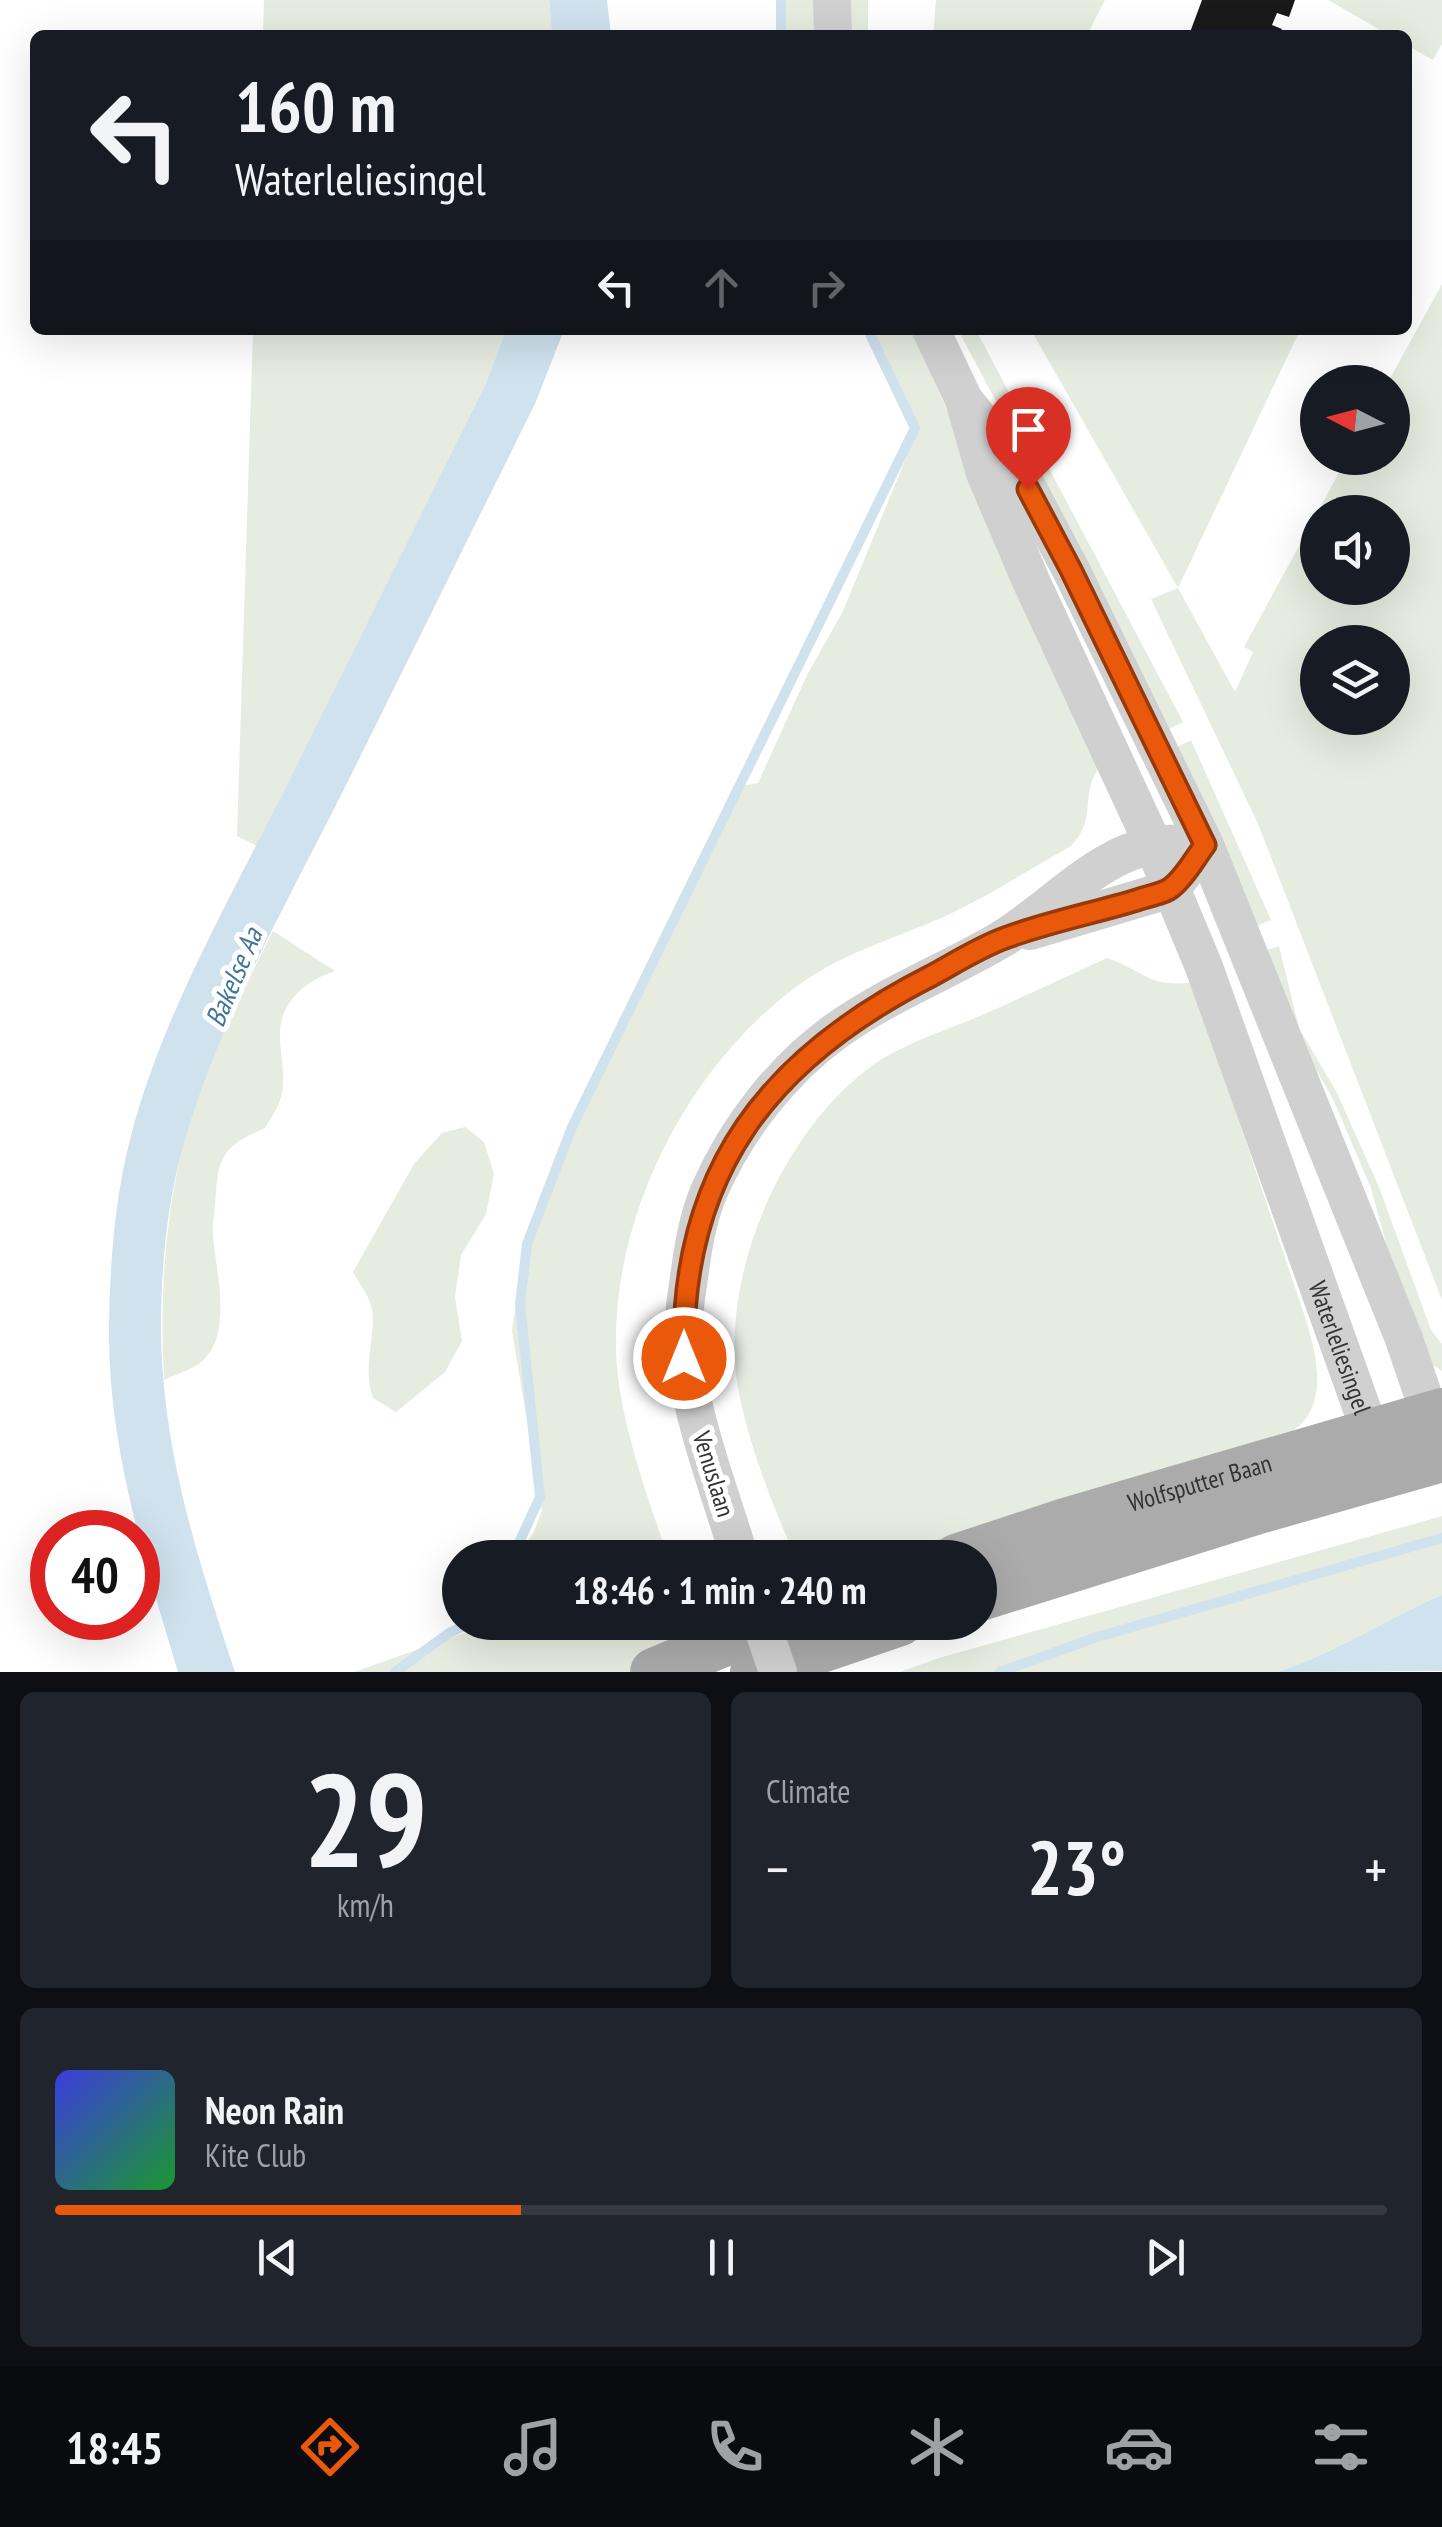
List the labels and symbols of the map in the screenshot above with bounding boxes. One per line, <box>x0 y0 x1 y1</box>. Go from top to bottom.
north arrow <box>1300 365 1410 475</box>
pin <box>986 387 1071 490</box>
water label: Bakelse Aa <box>196 920 271 1032</box>
street label: Waterleliesingel <box>1302 1277 1379 1419</box>
position arrow <box>632 1306 736 1410</box>
street label: Venuslaan <box>686 1426 742 1521</box>
street label: Wolfsputter Baan <box>1124 1447 1275 1519</box>
speed limit sign: 40 <box>30 1510 160 1640</box>

